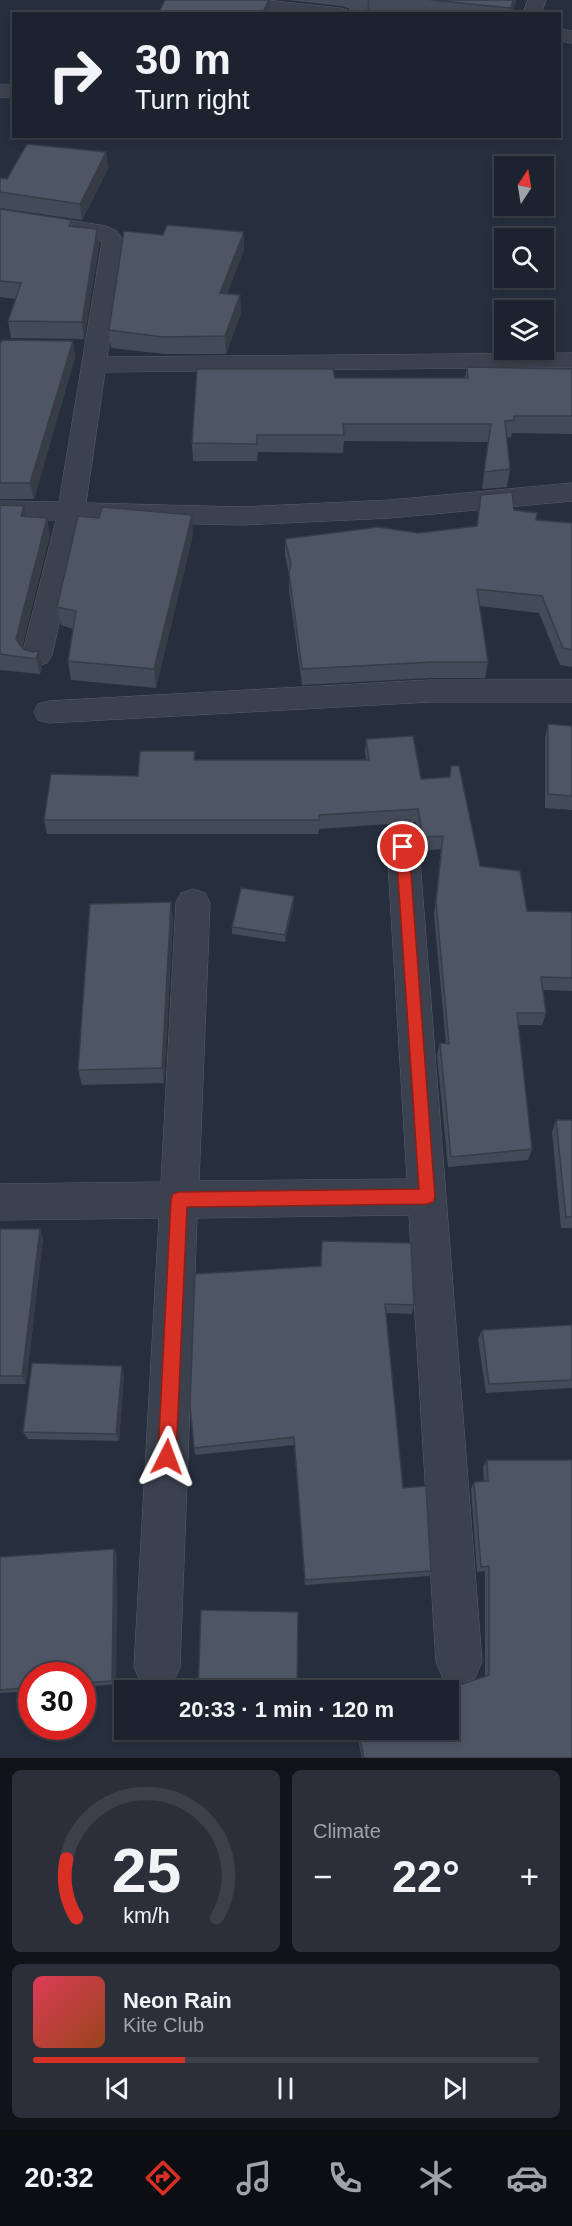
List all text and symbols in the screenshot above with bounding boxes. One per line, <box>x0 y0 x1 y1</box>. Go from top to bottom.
icon: right <box>36 36 114 114</box>
text: 30 m <box>135 36 231 83</box>
text: Turn right <box>135 85 250 115</box>
north arrow <box>494 156 554 216</box>
map controls <box>494 156 554 360</box>
button: search <box>494 228 554 288</box>
button: layers <box>494 300 554 360</box>
pin <box>377 821 428 872</box>
icon: arrive <box>386 830 419 863</box>
position arrow <box>135 1425 199 1489</box>
speed limit sign: 30 <box>18 1662 96 1740</box>
text: 20:33 · 1 min · 120 m <box>179 1697 394 1722</box>
text: Climate <box>313 1820 381 1842</box>
text: 25 <box>111 1836 181 1905</box>
text: 22° <box>392 1851 460 1902</box>
text: − <box>313 1858 332 1895</box>
text: + <box>520 1858 539 1895</box>
text: km/h <box>123 1904 169 1928</box>
text: Neon Rain <box>123 1988 232 2013</box>
text: Kite Club <box>123 2014 204 2036</box>
icon: previous <box>101 2072 134 2105</box>
icon: pause <box>269 2072 302 2105</box>
icon: next <box>438 2072 471 2105</box>
icon: directions <box>142 2157 184 2199</box>
icon: music <box>233 2157 275 2199</box>
icon: phone <box>324 2157 366 2199</box>
icon: climate <box>415 2157 457 2199</box>
icon: car <box>506 2157 548 2199</box>
text: 20:32 <box>24 2163 93 2193</box>

